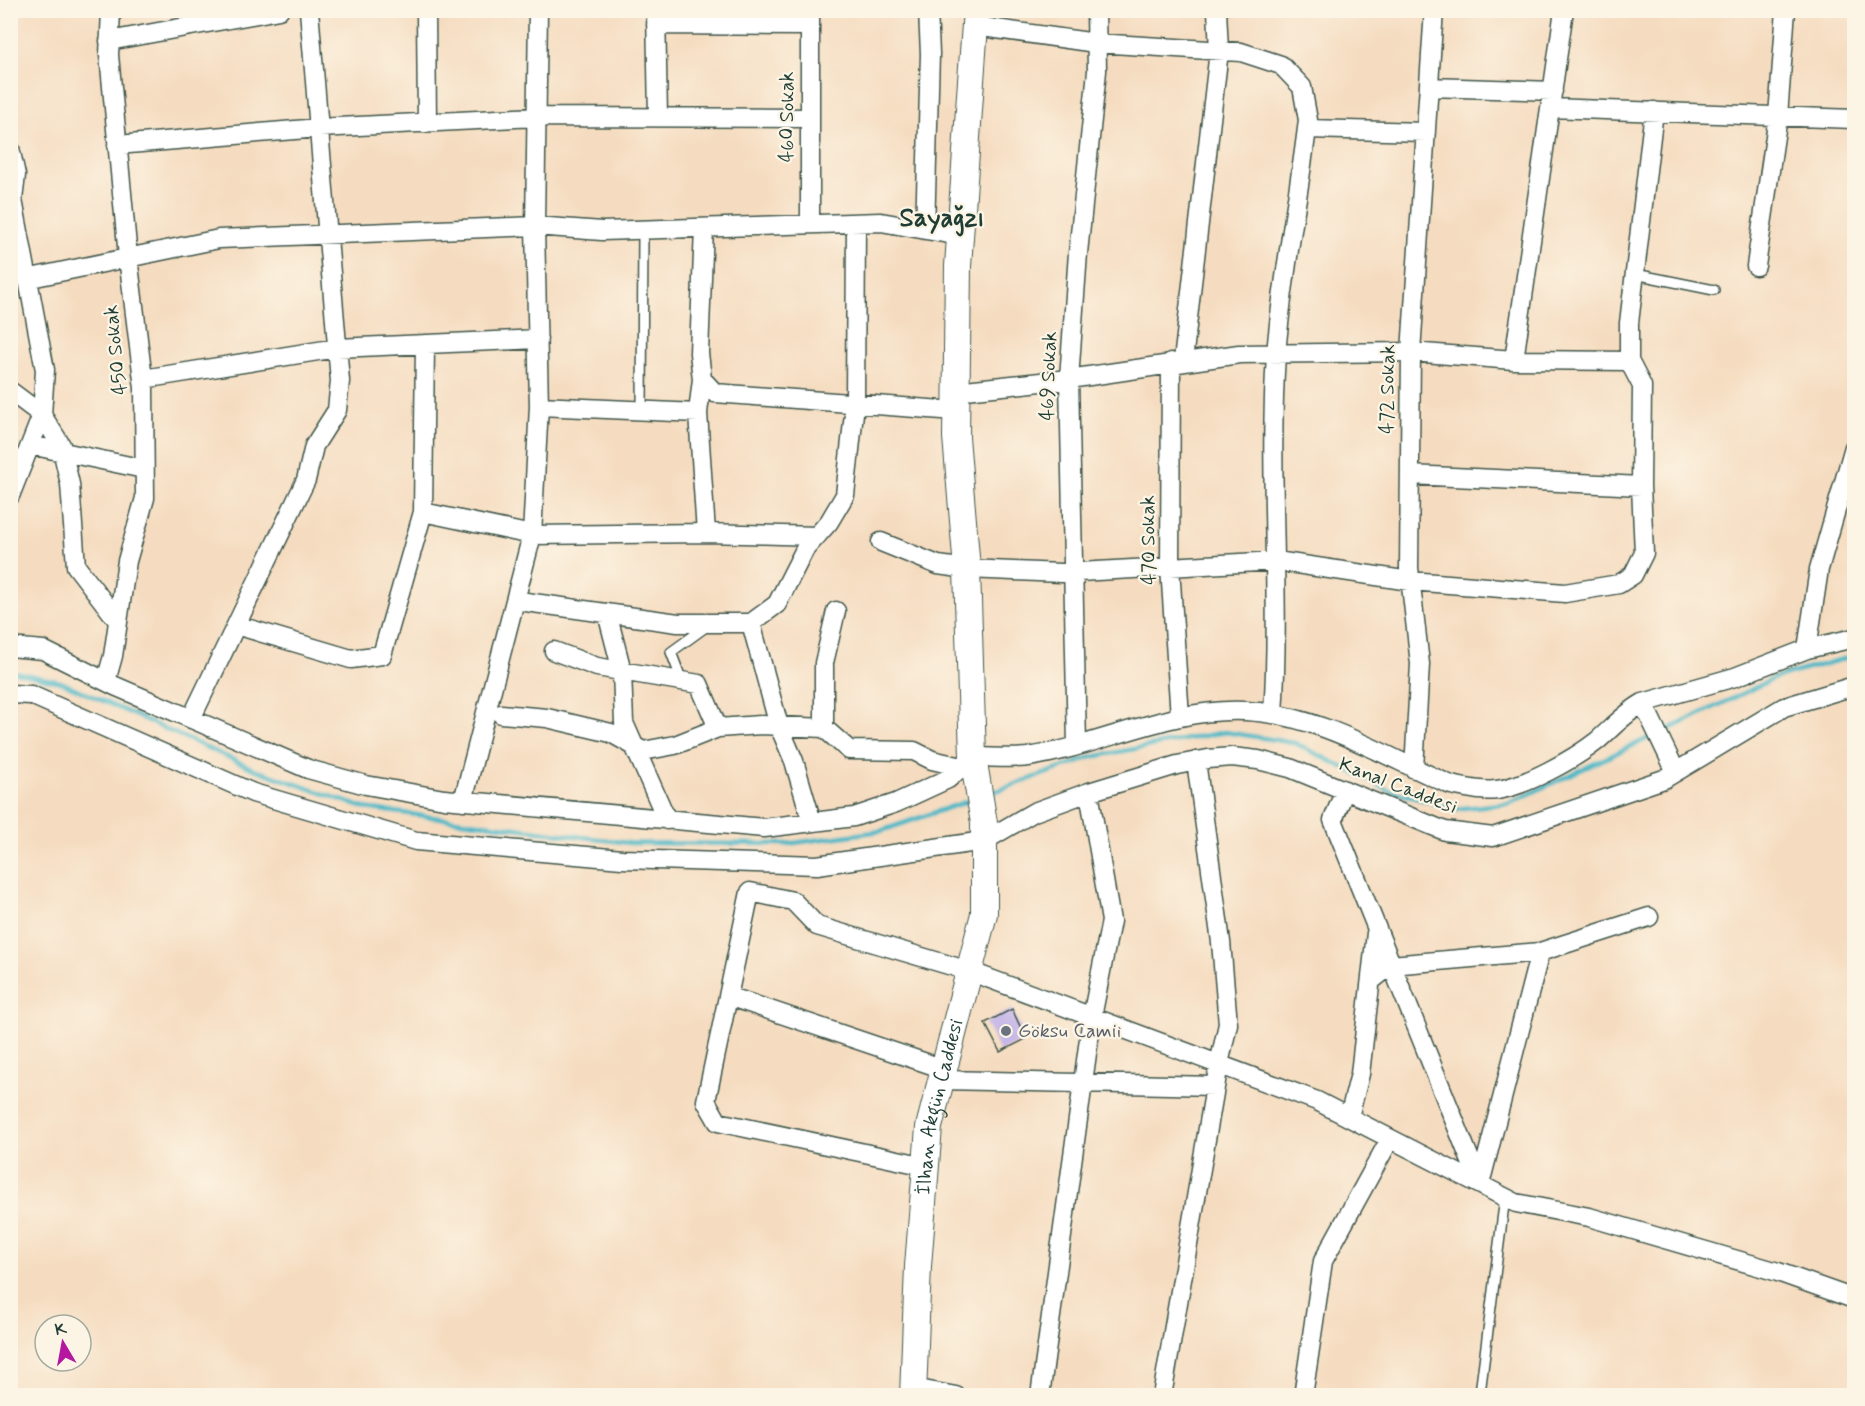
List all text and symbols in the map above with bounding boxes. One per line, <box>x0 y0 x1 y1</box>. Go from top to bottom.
street label: 460 Sokak <box>774 72 801 162</box>
district label: Sayağzı <box>899 202 985 237</box>
street label: 450 Sokak <box>98 304 134 396</box>
street label: 469 Sokak <box>1034 331 1064 421</box>
street label: 472 Sokak <box>1374 344 1402 434</box>
street label: 470 Sokak <box>1135 495 1163 585</box>
street label: Kanal Caddesi <box>1335 751 1461 821</box>
street label: İlhan Akgün Caddesi <box>910 1016 970 1196</box>
place label: Göksu Camii <box>1018 1018 1121 1045</box>
marker: Göksu Camii <box>999 1024 1013 1038</box>
north arrow <box>33 1313 93 1373</box>
text: K <box>53 1318 69 1341</box>

